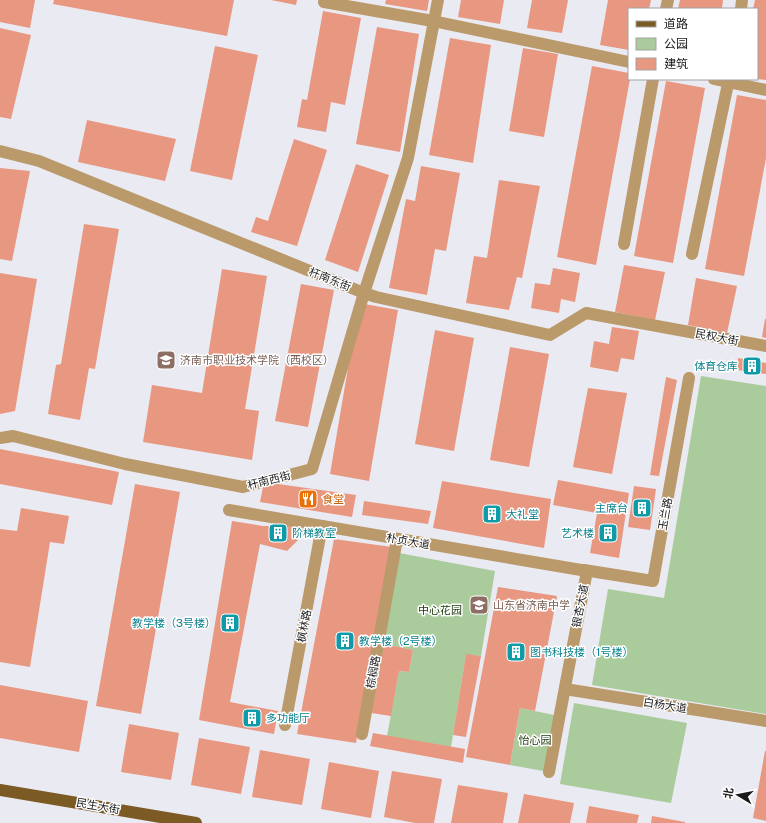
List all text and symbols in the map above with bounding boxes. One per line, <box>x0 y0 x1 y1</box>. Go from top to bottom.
legend <box>628 8 758 80</box>
text: 道路 <box>664 17 688 31</box>
text: 公园 <box>664 37 688 51</box>
text: 建筑 <box>664 57 688 71</box>
street label: 杆南东街 <box>307 265 353 293</box>
street label: 民权大街 <box>694 327 740 347</box>
school or university icon: 济南市职业技术学院（西校区） <box>155 349 177 371</box>
place label: 济南市职业技术学院（西校区） <box>180 354 334 366</box>
building icon: 体育仓库 <box>741 355 763 377</box>
place label: 体育仓库 <box>694 360 738 372</box>
street label: 杆南西街 <box>246 469 292 491</box>
restaurant icon: 食堂 <box>297 488 319 510</box>
place label: 食堂 <box>322 493 344 505</box>
building icon: 主席台 <box>631 497 653 519</box>
street label: 玉兰路 <box>656 497 674 531</box>
place label: 主席台 <box>595 502 628 514</box>
building icon: 大礼堂 <box>481 503 503 525</box>
place label: 大礼堂 <box>506 508 539 520</box>
building icon: 阶梯教室 <box>267 522 289 544</box>
building icon: 艺术楼 <box>597 522 619 544</box>
place label: 阶梯教室 <box>292 527 336 539</box>
place label: 艺术楼 <box>561 527 594 539</box>
street label: 朴贞大道 <box>385 531 431 551</box>
street label: 银杏大道 <box>570 583 590 629</box>
school or university icon: 山东省济南中学 <box>468 594 490 616</box>
place label: 山东省济南中学 <box>493 599 570 611</box>
park label: 中心花园 <box>418 604 462 616</box>
street label: 枫林路 <box>295 609 313 643</box>
building icon: 教学楼（3号楼） <box>219 612 241 634</box>
place label: 教学楼（3号楼） <box>132 617 216 629</box>
building icon: 教学楼（2号楼） <box>334 630 356 652</box>
place label: 教学楼（2号楼） <box>359 635 443 647</box>
building icon: 图书科技楼（1号楼） <box>505 641 527 663</box>
place label: 图书科技楼（1号楼） <box>530 646 633 658</box>
street label: 棕榈路 <box>364 655 382 689</box>
street label: 白杨大道 <box>642 696 688 714</box>
building icon: 多功能厅 <box>241 707 263 729</box>
place label: 多功能厅 <box>266 712 310 724</box>
park label: 怡心园 <box>519 734 552 746</box>
north arrow <box>718 775 758 815</box>
text: 北 <box>721 787 735 800</box>
street label: 民生大街 <box>75 796 121 816</box>

